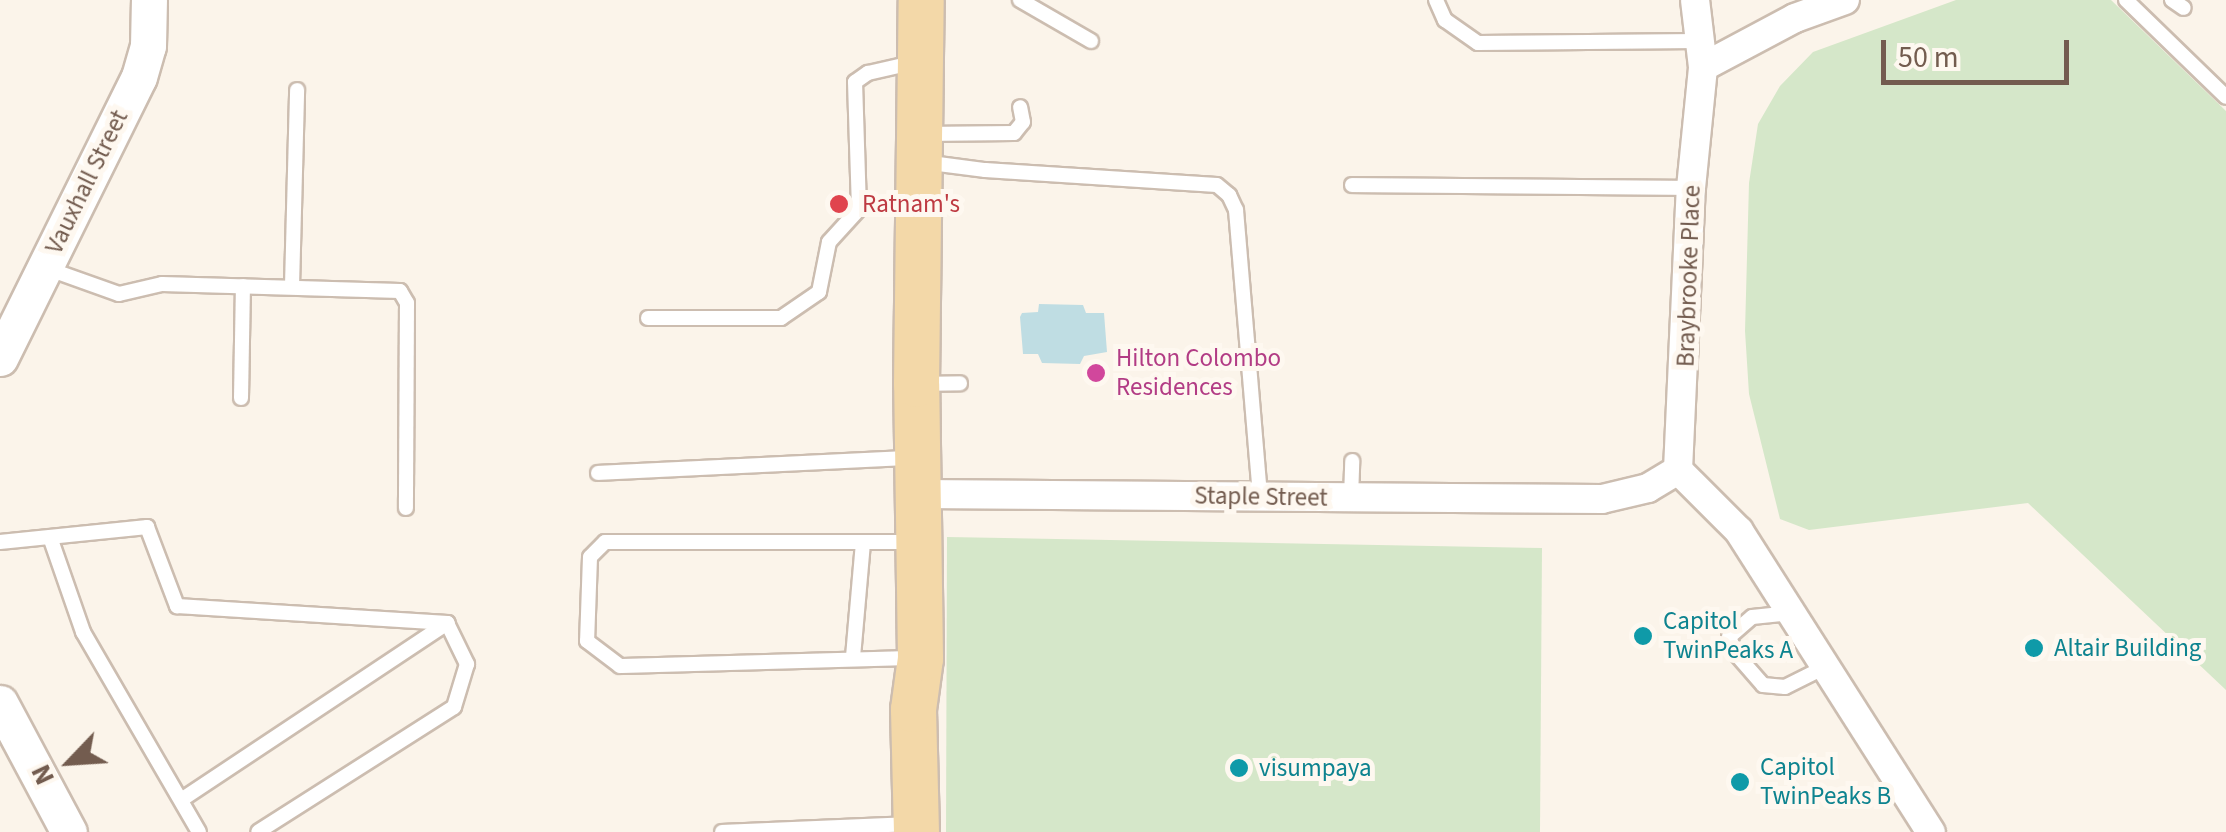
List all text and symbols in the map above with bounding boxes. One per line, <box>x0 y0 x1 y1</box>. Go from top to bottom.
scale bar <box>1886 20 2074 82</box>
text: 50 m <box>1898 36 1959 79</box>
street label: Vauxhall Street <box>39 105 135 259</box>
street label: Braybrooke Place <box>1671 184 1707 368</box>
place label: Ratnam's <box>862 189 960 219</box>
marker: Ratnam's <box>826 191 852 217</box>
place label: Hilton Colombo Residences <box>1116 344 1281 403</box>
marker: Hilton Colombo Residences <box>1085 362 1107 384</box>
street label: Staple Street <box>1194 481 1328 513</box>
place label: Capitol TwinPeaks A <box>1663 607 1793 666</box>
marker: Capitol TwinPeaks A <box>1632 625 1654 647</box>
place label: Altair Building <box>2054 633 2201 663</box>
marker: Altair Building <box>2023 637 2045 659</box>
north arrow <box>20 712 120 812</box>
place label: visumpaya <box>1259 753 1372 783</box>
place label: Capitol TwinPeaks B <box>1760 753 1891 812</box>
marker: visumpaya <box>1228 757 1250 779</box>
text: N <box>21 758 65 792</box>
marker: Capitol TwinPeaks B <box>1729 771 1751 793</box>

